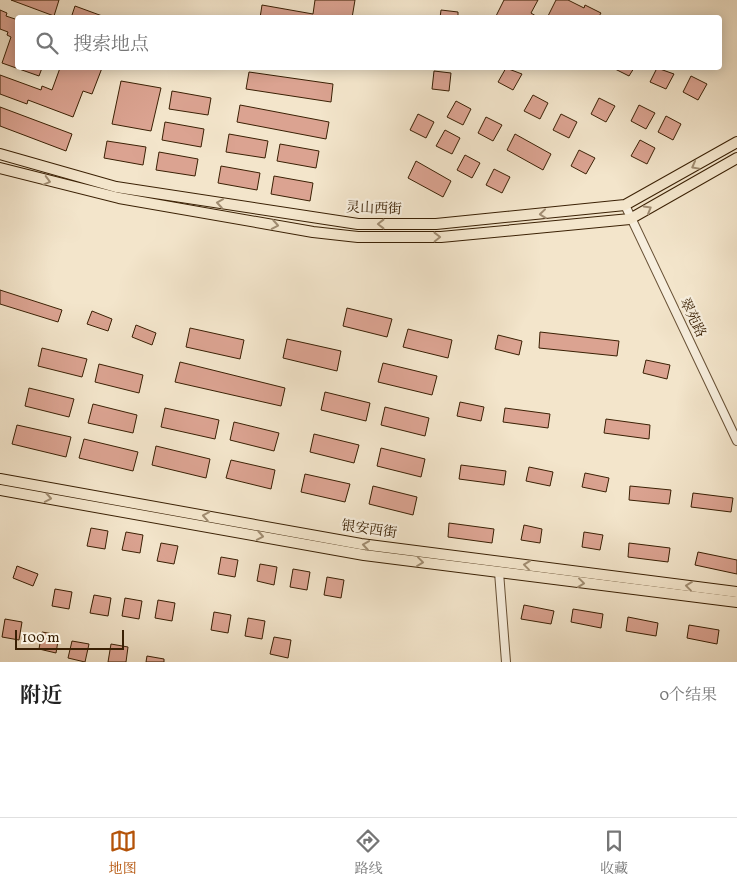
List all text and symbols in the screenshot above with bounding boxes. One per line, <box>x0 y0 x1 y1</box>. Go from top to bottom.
search box <box>15 15 722 70</box>
icon: search <box>33 29 61 57</box>
text: 搜索地点 <box>73 32 149 58</box>
one-way arrow <box>691 160 700 170</box>
one-way arrow <box>42 176 50 186</box>
one-way arrow <box>215 199 224 209</box>
street label: 灵山西街 <box>346 199 402 219</box>
one-way arrow <box>643 206 652 216</box>
one-way arrow <box>538 208 546 219</box>
one-way arrow <box>376 219 384 229</box>
one-way arrow <box>271 220 279 230</box>
one-way arrow <box>433 232 441 242</box>
street label: 翠苑路 <box>674 295 710 341</box>
one-way arrow <box>44 493 52 503</box>
one-way arrow <box>202 512 211 522</box>
street label: 银安西街 <box>340 517 398 543</box>
one-way arrow <box>255 531 264 541</box>
one-way arrow <box>362 540 371 550</box>
one-way arrow <box>416 556 424 567</box>
one-way arrow <box>523 560 531 571</box>
one-way arrow <box>578 577 586 588</box>
one-way arrow <box>684 581 692 592</box>
scale bar <box>15 627 124 650</box>
text: 100 m <box>22 629 60 648</box>
text: 附近 <box>20 682 62 711</box>
text: 0个结果 <box>659 685 717 707</box>
tab: 地图 <box>109 827 137 879</box>
tab: 路线 <box>354 827 382 879</box>
tab: 收藏 <box>600 827 628 879</box>

